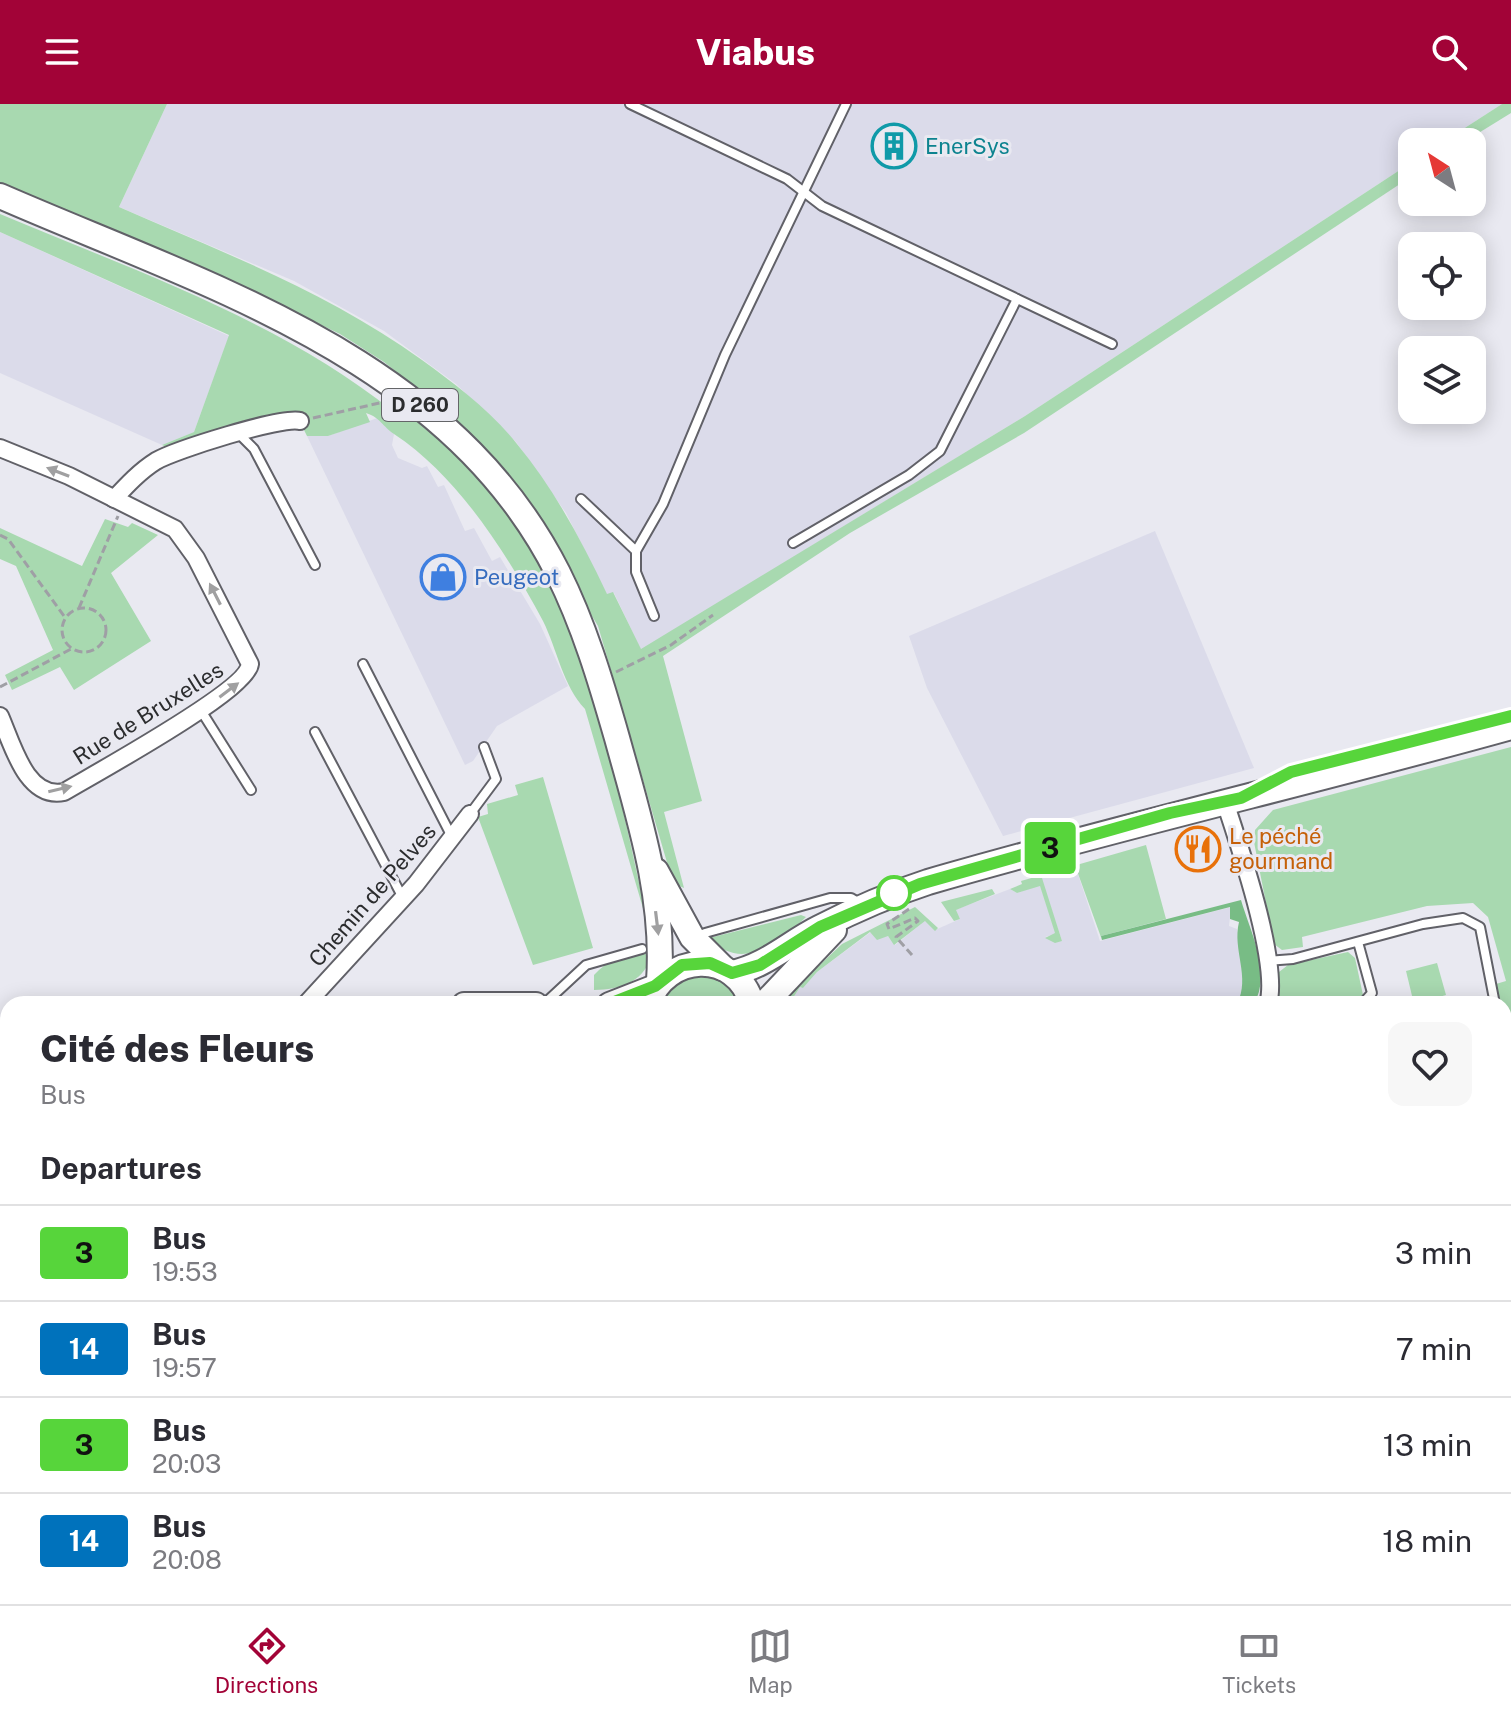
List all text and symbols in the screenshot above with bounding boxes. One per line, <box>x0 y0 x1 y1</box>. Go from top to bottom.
icon: menu <box>40 30 84 74</box>
icon: search <box>1427 30 1471 74</box>
text: Viabus <box>696 31 815 73</box>
building icon: EnerSys <box>870 122 918 170</box>
north arrow <box>1398 128 1486 216</box>
map controls <box>1398 128 1486 424</box>
place label: EnerSys <box>925 133 1010 159</box>
button: locate <box>1398 232 1486 320</box>
button: layers <box>1398 336 1486 424</box>
road number: D 260 <box>382 389 458 421</box>
one-way arrow <box>46 465 70 478</box>
shop icon: Peugeot <box>419 553 467 601</box>
place label: Peugeot <box>474 564 559 590</box>
one-way arrow <box>208 582 221 605</box>
street label: Rue de Bruxelles <box>68 656 228 770</box>
one-way arrow <box>219 682 239 698</box>
one-way arrow <box>48 782 73 795</box>
street label: Chemin de Pelves <box>303 818 441 972</box>
line badge: 3 <box>1024 822 1076 874</box>
place label: Le péché gourmand <box>1229 823 1333 874</box>
restaurant icon: Le péché gourmand <box>1174 825 1222 873</box>
text: 3 <box>1041 831 1059 864</box>
unlabelled marker <box>877 876 911 910</box>
one-way arrow <box>651 911 664 936</box>
button: heart <box>1388 1022 1472 1106</box>
text: Cité des Fleurs <box>40 1026 314 1071</box>
text: Bus <box>40 1079 86 1110</box>
text: Departures <box>40 1150 202 1186</box>
text: Bus <box>152 1220 206 1256</box>
text: 3 min <box>1395 1235 1472 1271</box>
text: 3 <box>75 1236 93 1269</box>
text: 19:53 <box>152 1256 218 1287</box>
text: Bus <box>152 1316 206 1352</box>
text: 7 min <box>1396 1331 1472 1367</box>
text: 14 <box>69 1332 99 1365</box>
text: 19:57 <box>152 1352 217 1383</box>
text: Bus <box>152 1412 206 1448</box>
text: 13 min <box>1383 1427 1472 1463</box>
text: 3 <box>75 1428 93 1461</box>
text: 20:03 <box>152 1448 221 1479</box>
text: Bus <box>152 1508 206 1544</box>
text: 18 min <box>1382 1523 1472 1559</box>
text: 14 <box>69 1524 99 1557</box>
text: 20:08 <box>152 1544 222 1575</box>
tab: Directions <box>215 1624 318 1698</box>
tab: Map <box>748 1624 793 1698</box>
tab: Tickets <box>1222 1624 1296 1698</box>

